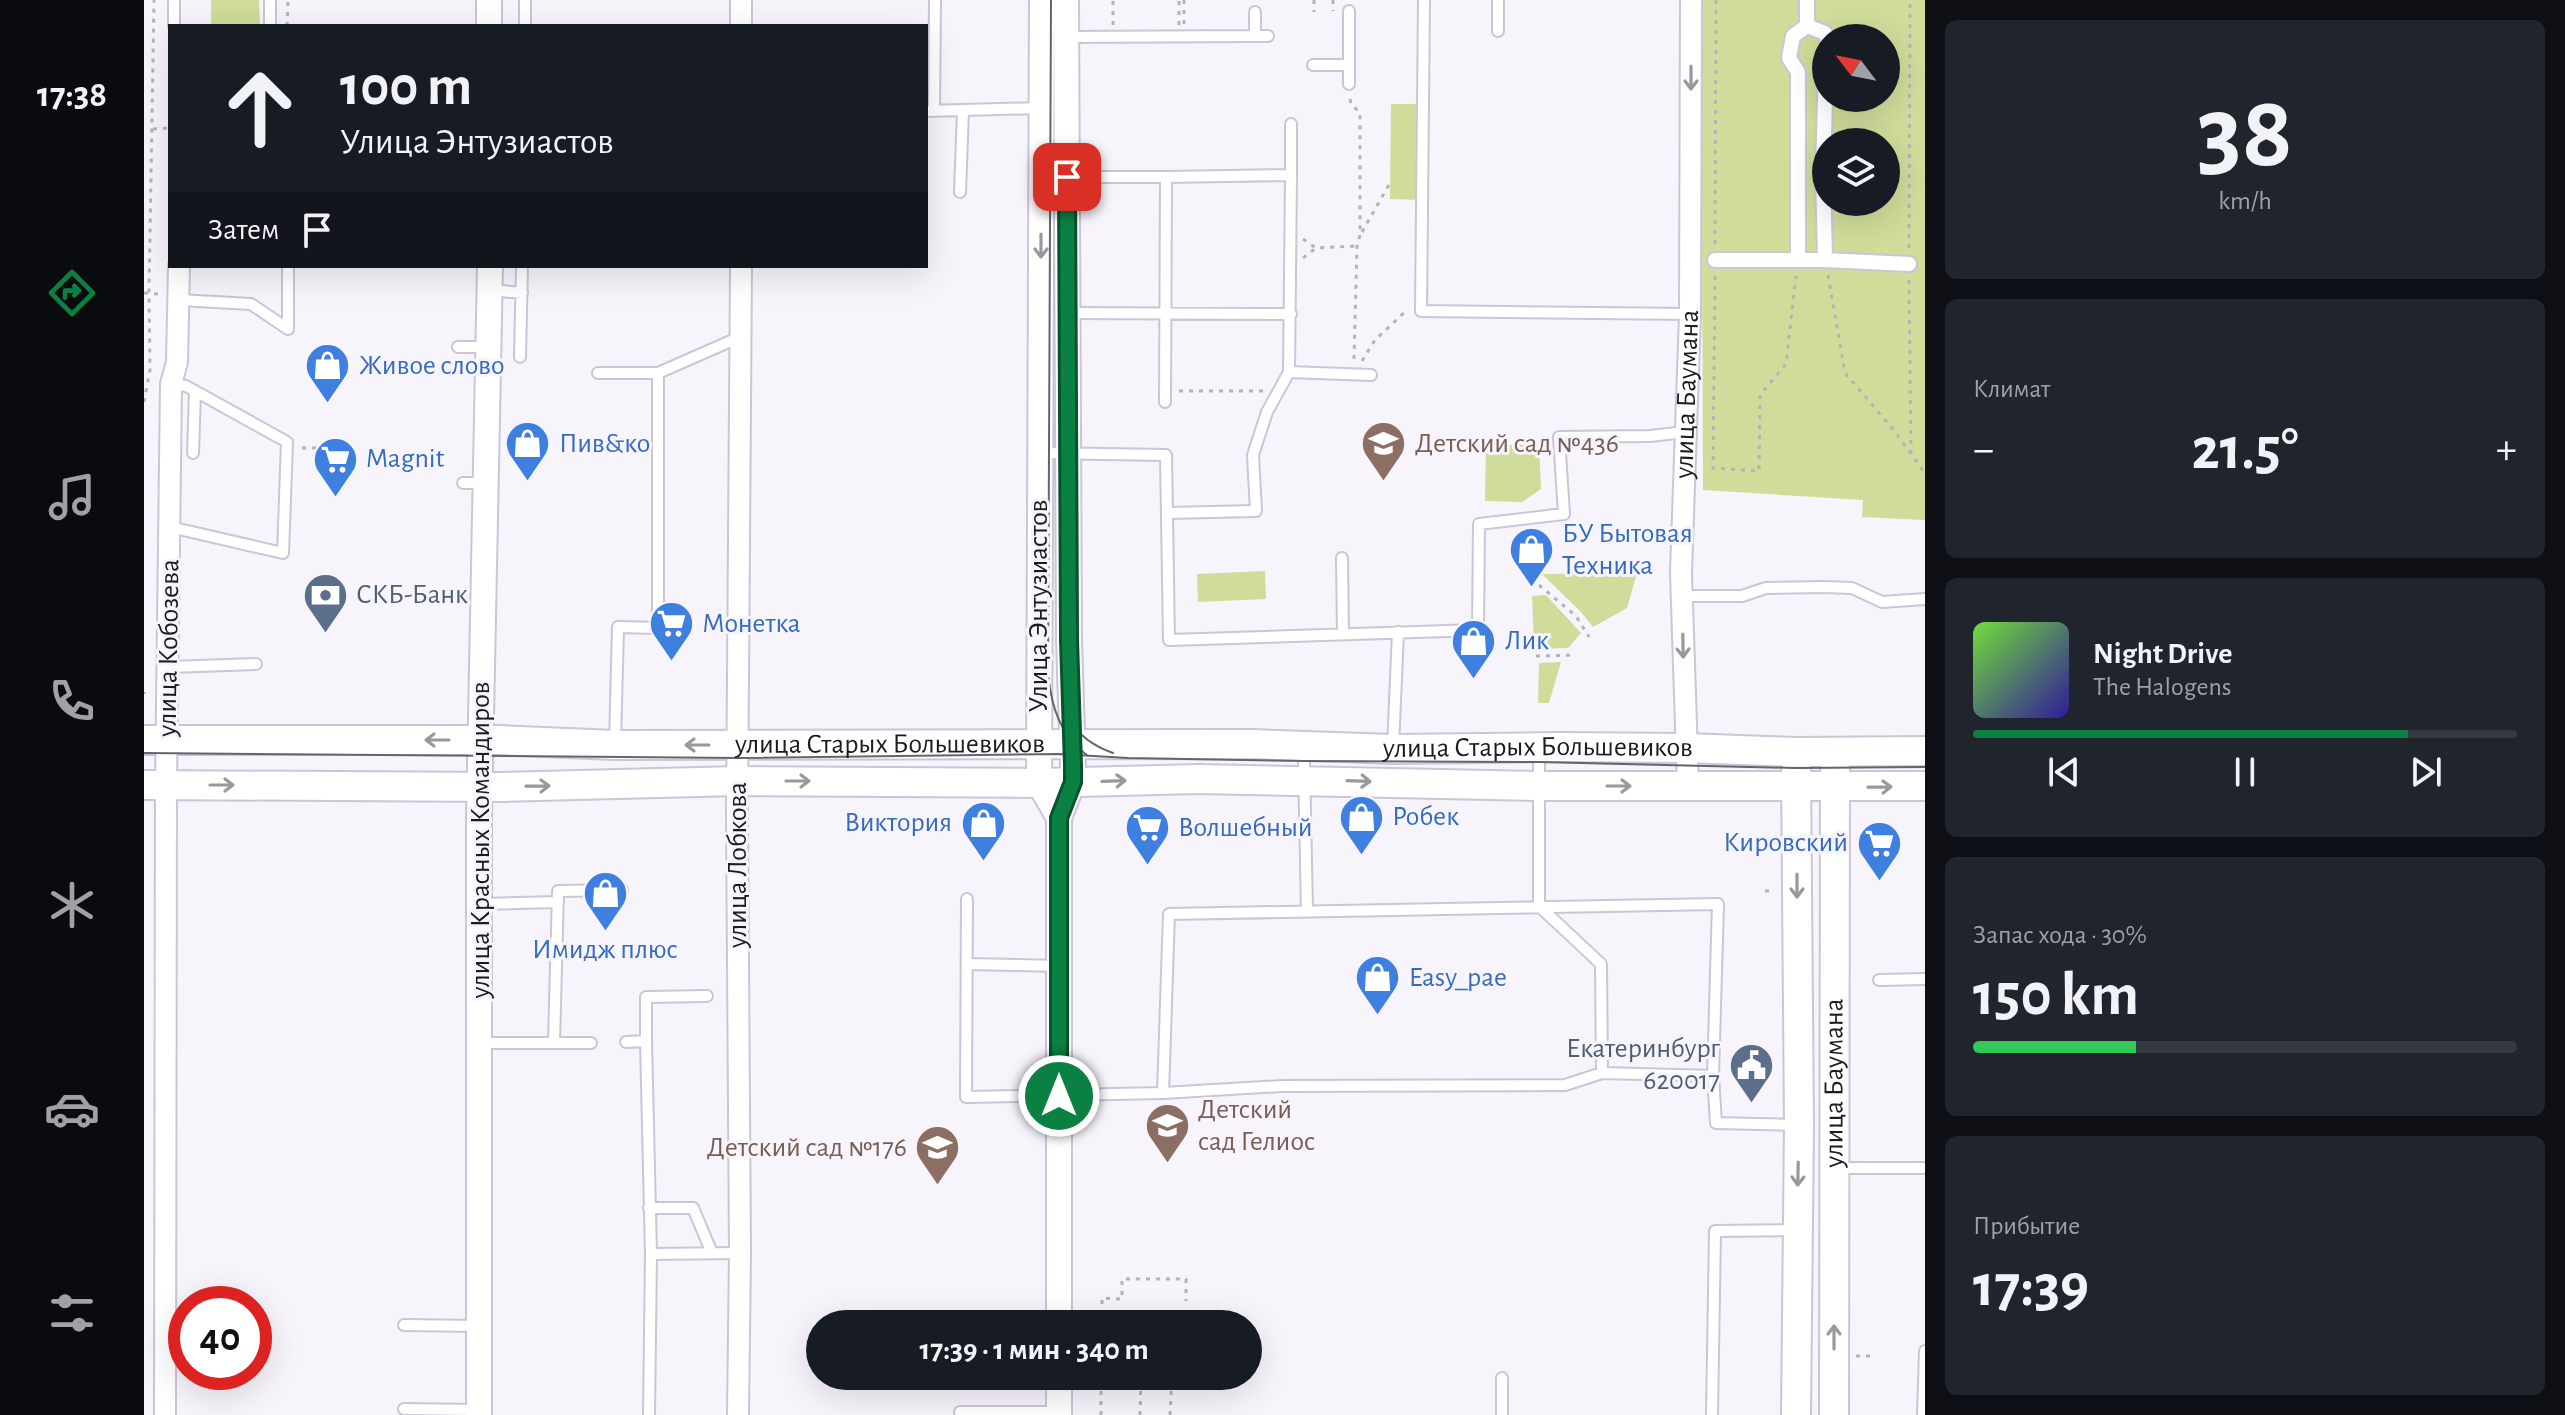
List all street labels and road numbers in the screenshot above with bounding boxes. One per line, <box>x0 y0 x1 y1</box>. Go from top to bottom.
street label: улица Баумана <box>1670 309 1704 480</box>
street label: Улица Энтузиастов <box>1025 500 1053 712</box>
street label: улица Кобозева <box>153 559 185 738</box>
street label: улица Красных Командиров <box>467 681 495 1000</box>
street label: улица Старых Большевиков <box>734 730 1045 759</box>
street label: улица Старых Большевиков <box>1381 733 1693 763</box>
street label: улица Лобкова <box>724 782 752 949</box>
street label: улица Баумана <box>1820 998 1849 1169</box>

